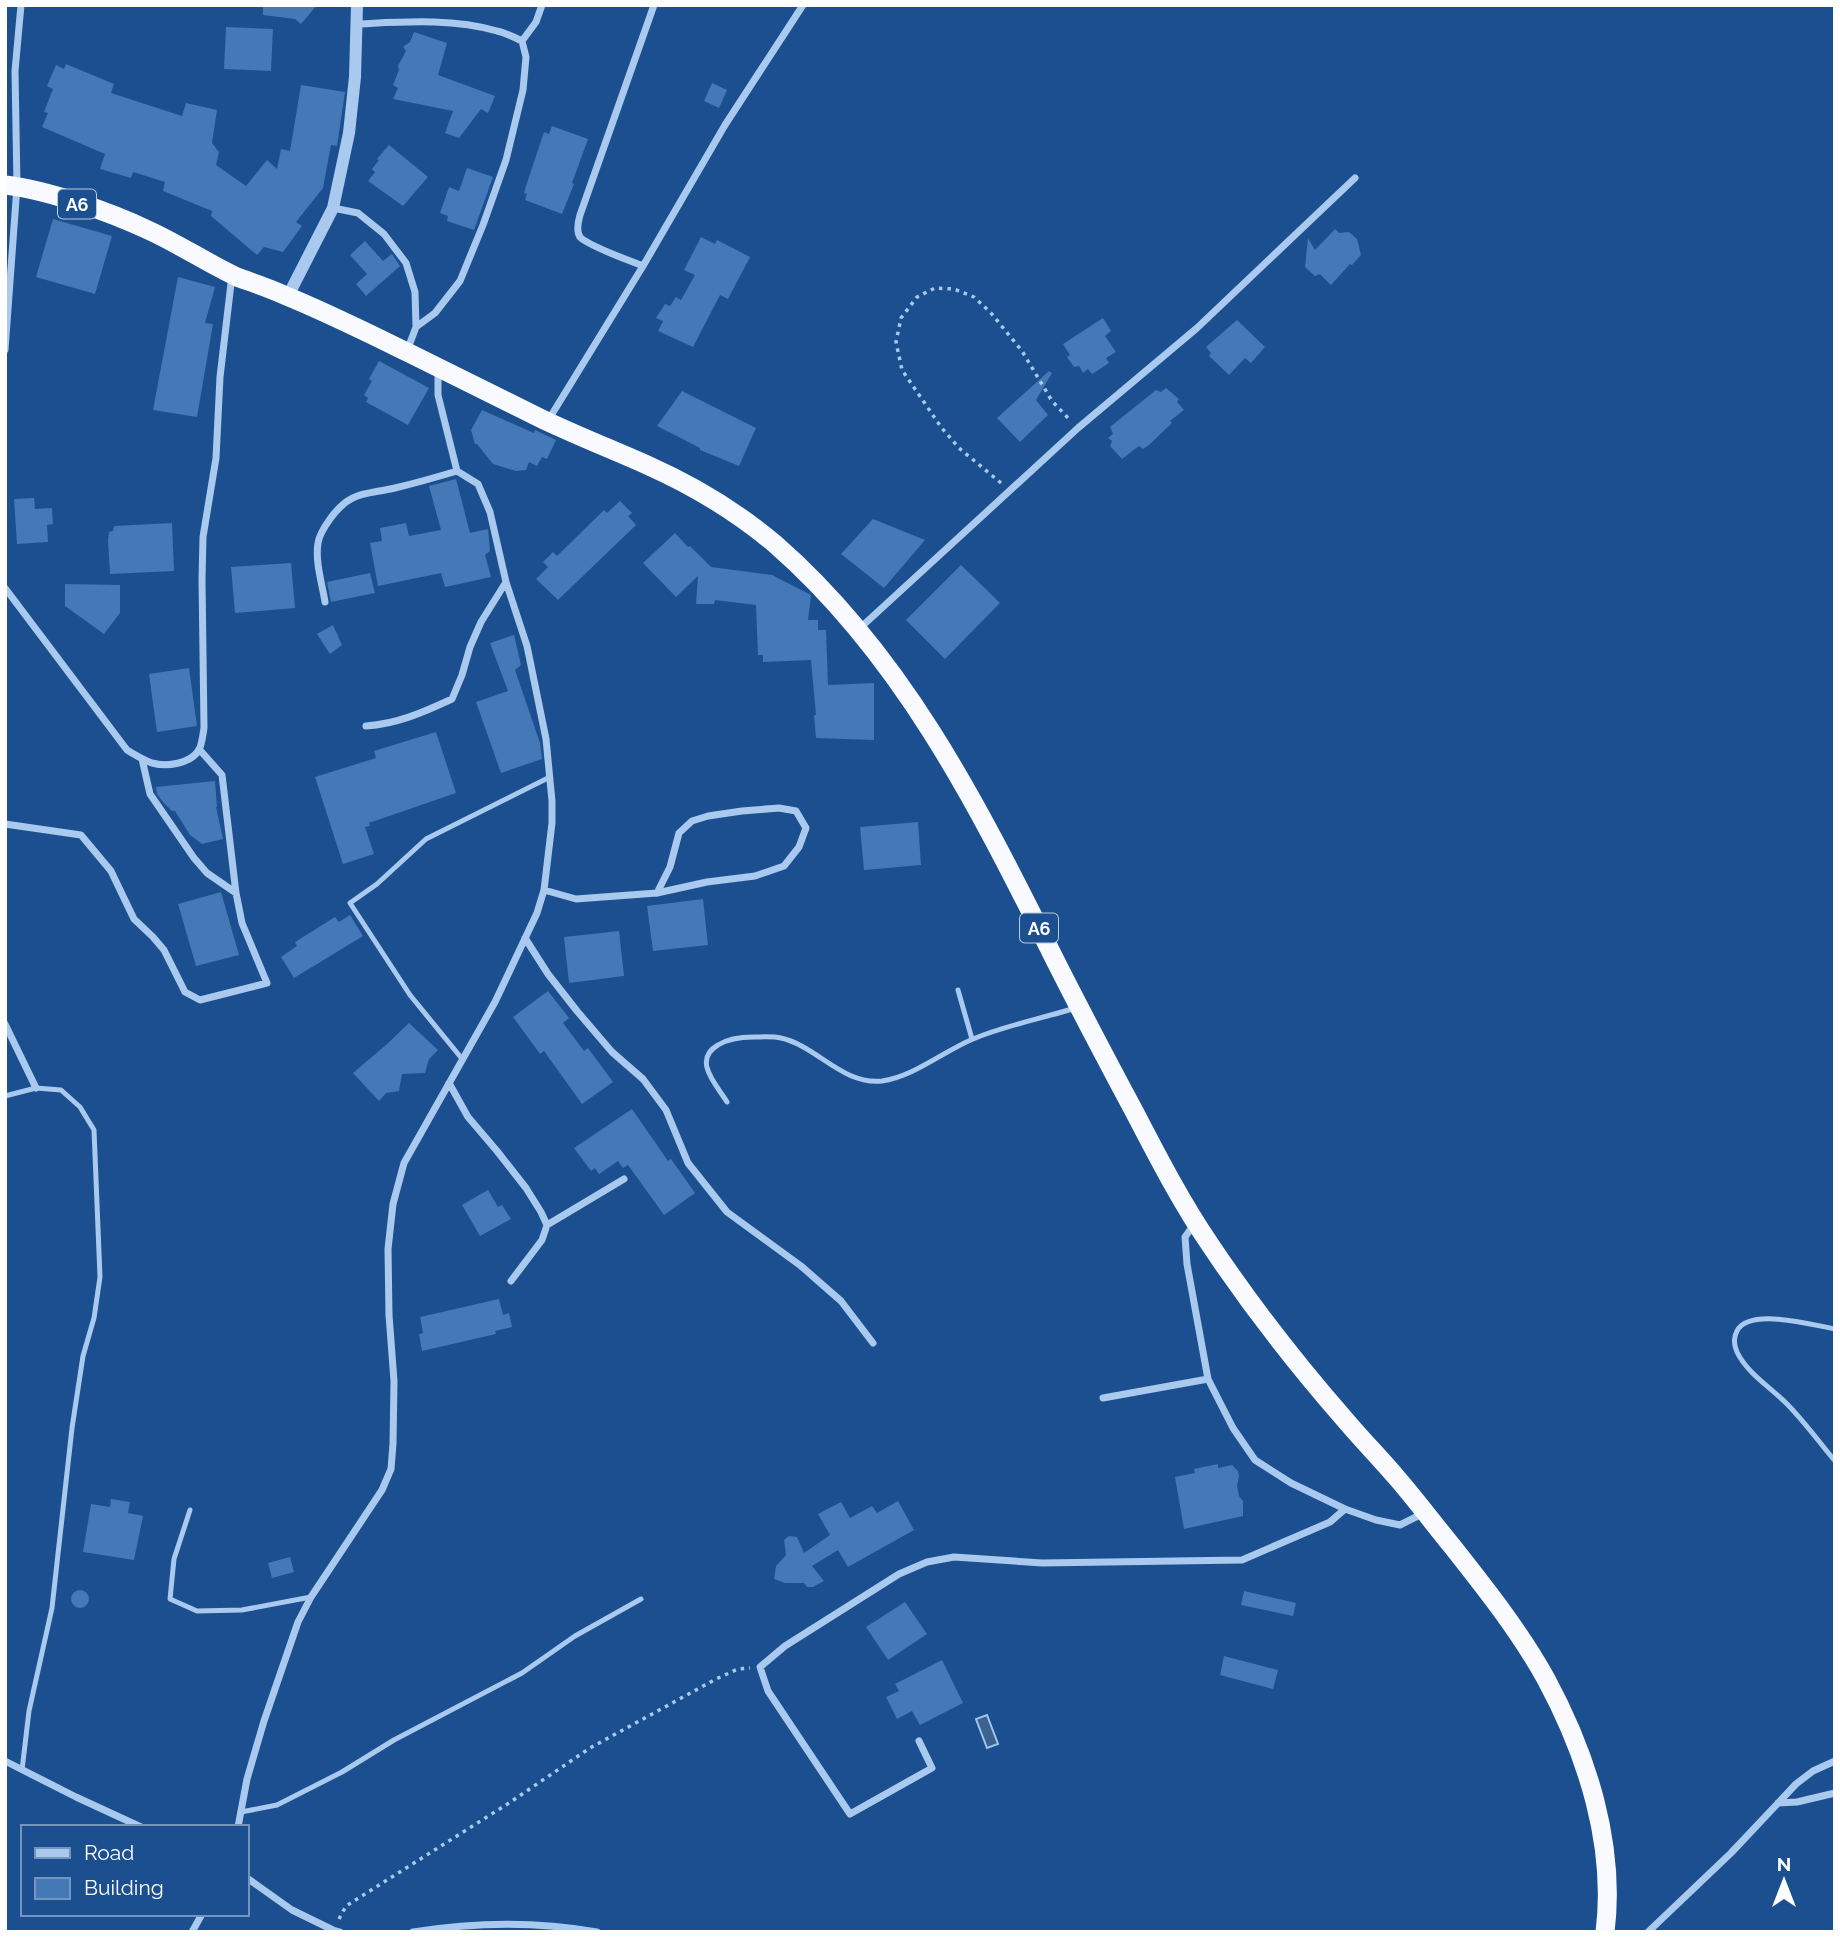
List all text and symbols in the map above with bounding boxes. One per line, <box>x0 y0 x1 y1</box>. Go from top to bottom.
road number: A6 <box>58 190 96 218</box>
road number: A6 <box>1020 914 1058 943</box>
legend <box>21 1825 248 1916</box>
text: Road <box>84 1840 134 1865</box>
north arrow <box>1749 1846 1819 1916</box>
text: N <box>1777 1853 1791 1875</box>
text: Building <box>84 1875 164 1900</box>

